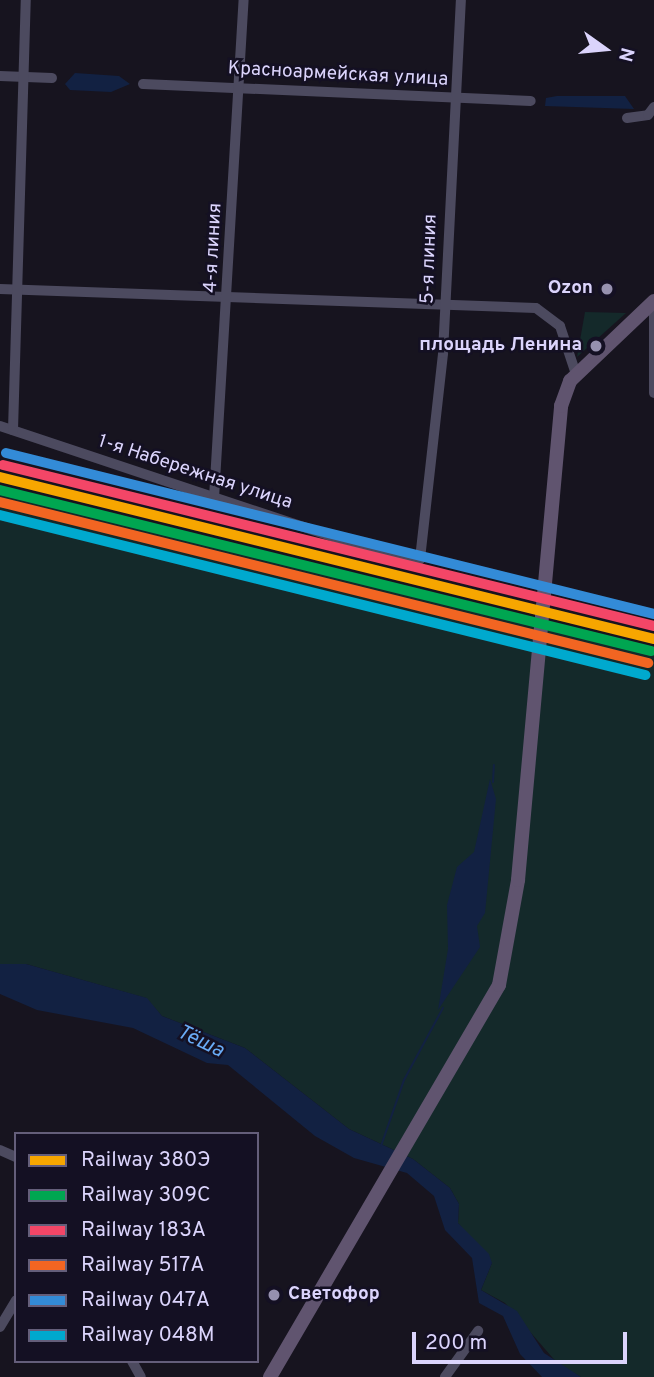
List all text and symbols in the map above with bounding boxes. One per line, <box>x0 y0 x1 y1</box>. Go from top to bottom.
north arrow <box>570 14 640 84</box>
text: N <box>612 45 639 64</box>
street label: Красноармейская улица <box>227 58 449 92</box>
street label: 4-я линия <box>200 202 228 294</box>
street label: 5-я линия <box>417 214 443 304</box>
place label: Ozon <box>548 278 593 300</box>
marker: Ozon <box>599 281 615 297</box>
place label: площадь Ленина <box>419 335 582 357</box>
marker: площадь Ленина <box>588 338 604 354</box>
street label: 1-я Набережная улица <box>95 431 295 515</box>
water label: Тёша <box>172 1020 228 1064</box>
legend <box>14 1132 259 1363</box>
text: Railway 380Э <box>81 1147 211 1174</box>
text: Railway 309С <box>81 1182 211 1209</box>
text: Railway 183А <box>81 1217 206 1244</box>
text: Railway 517А <box>81 1252 205 1279</box>
place label: Светофор <box>288 1284 380 1306</box>
text: Railway 047А <box>81 1287 210 1314</box>
marker: Светофор <box>266 1287 282 1303</box>
scale bar <box>416 1318 631 1362</box>
text: Railway 048М <box>81 1322 215 1349</box>
text: 200 m <box>425 1330 487 1357</box>

